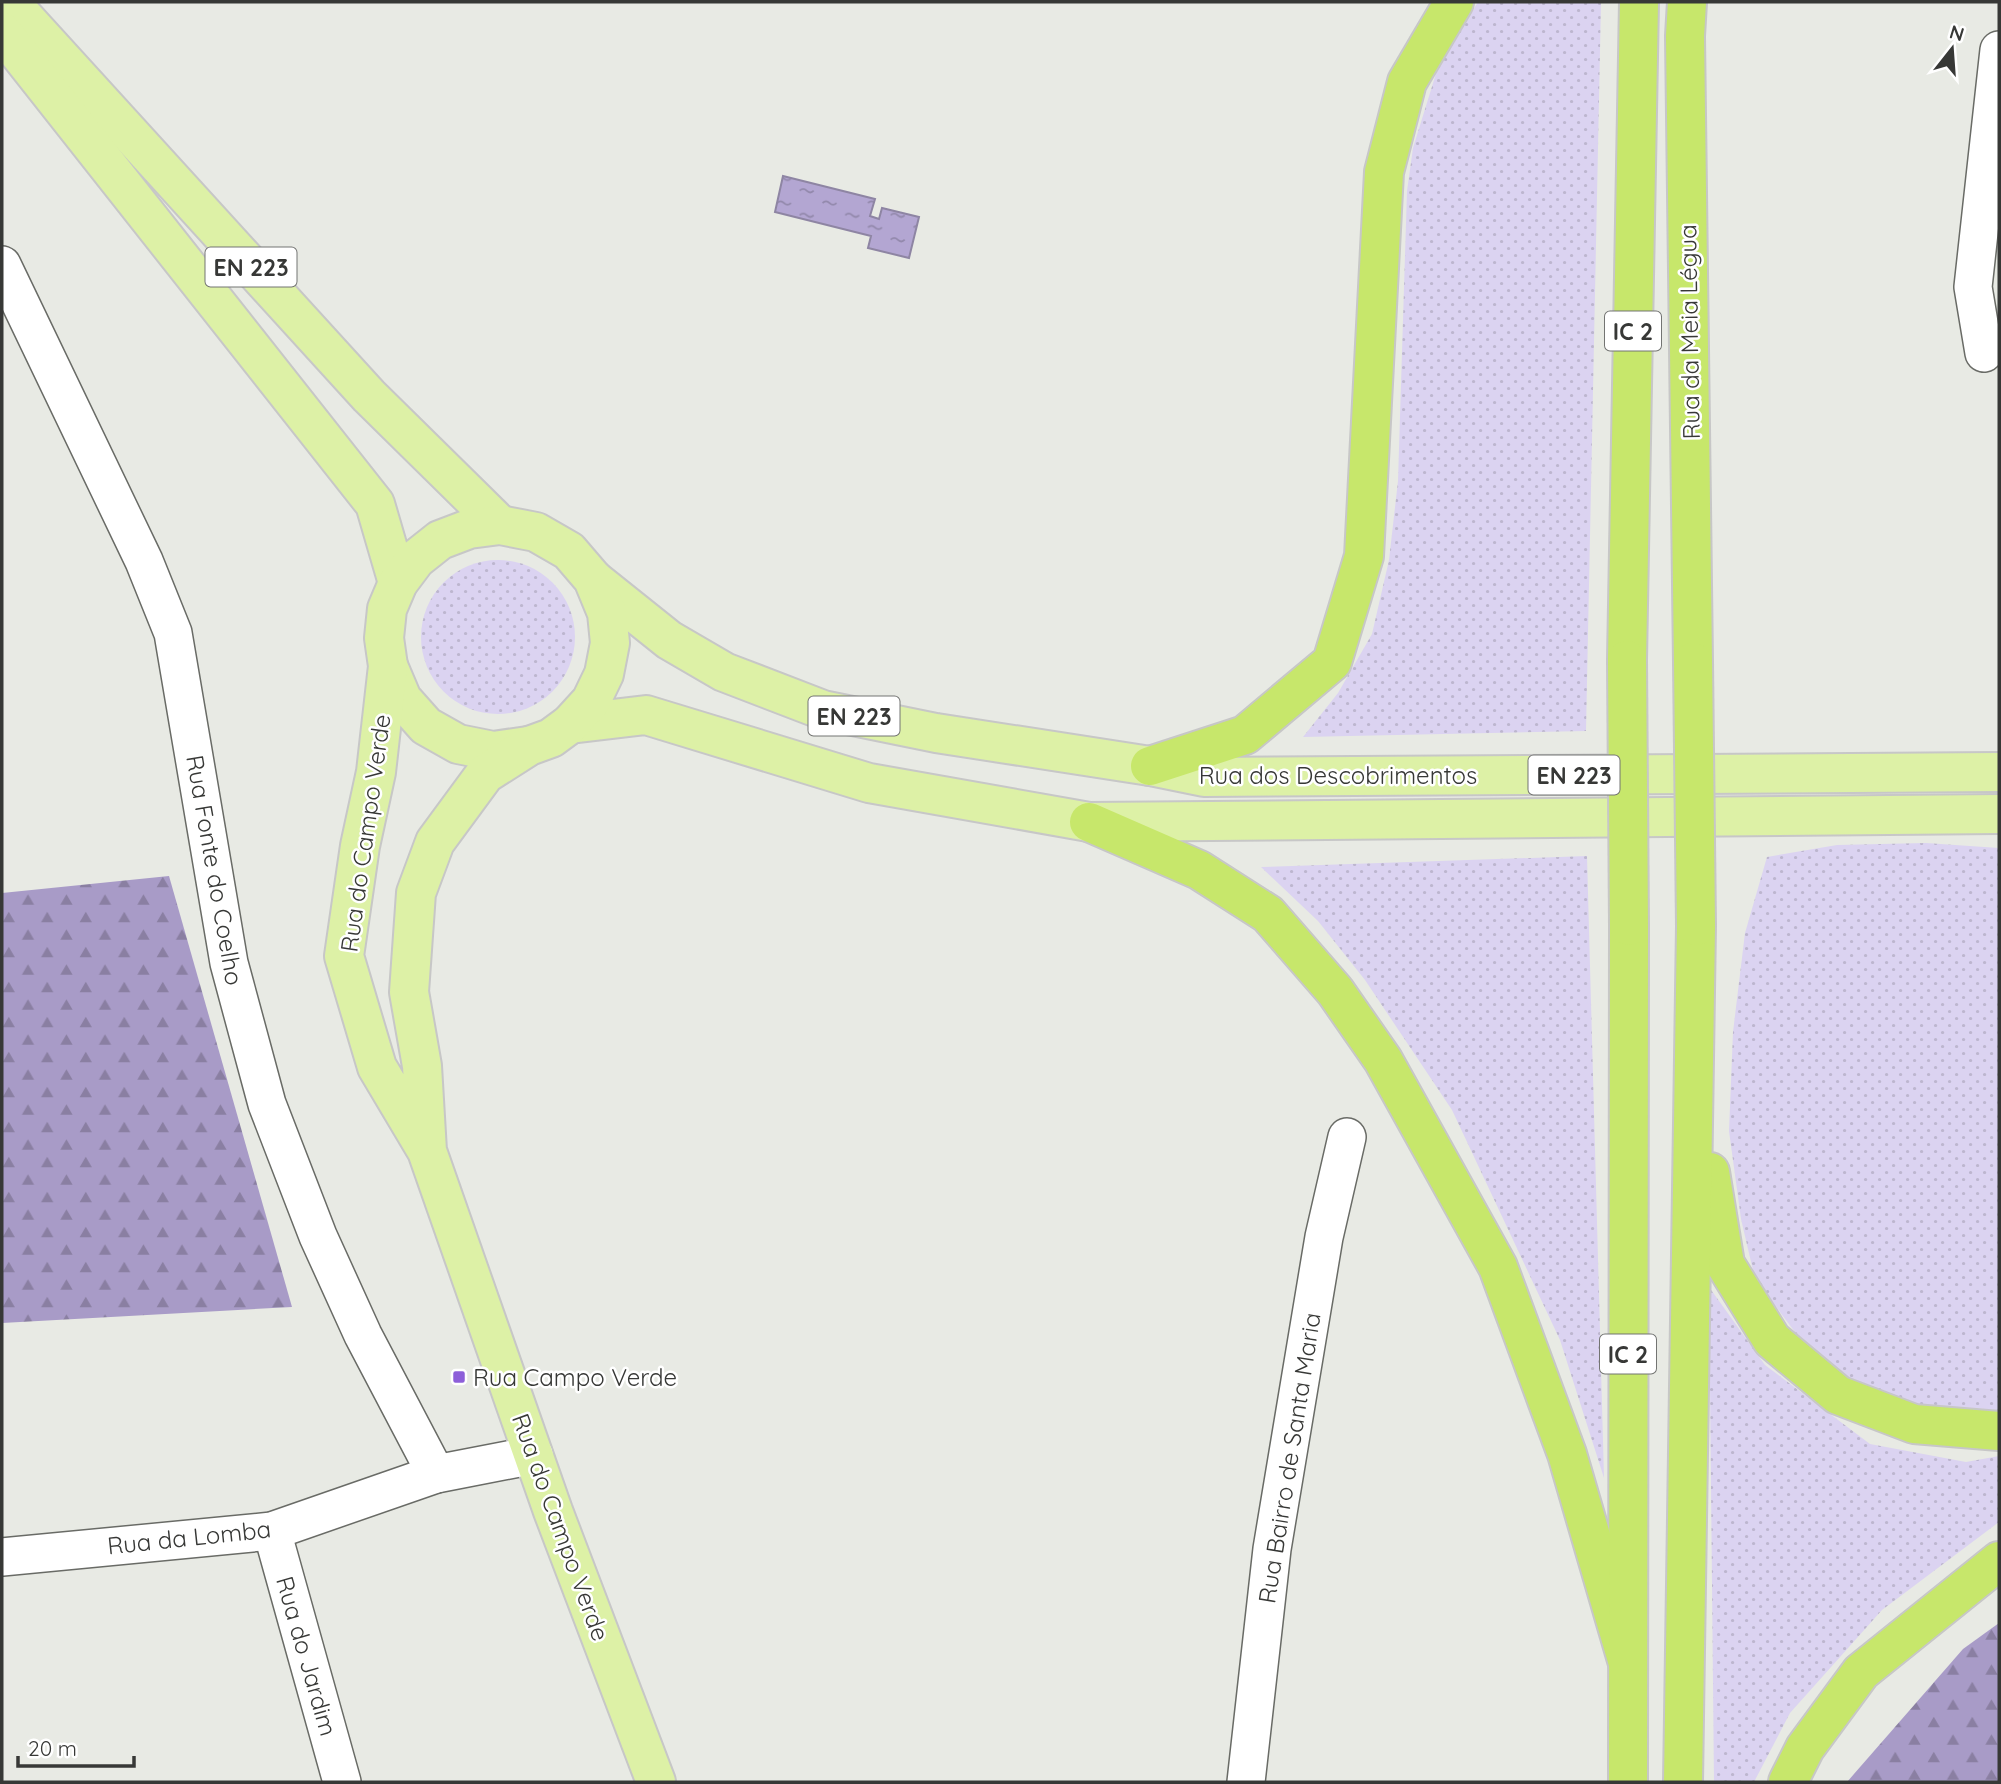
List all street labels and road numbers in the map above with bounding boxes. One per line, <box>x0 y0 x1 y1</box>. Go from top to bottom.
street label: Rua da Meia Légua <box>1672 224 1706 440</box>
road number: EN 223 <box>205 248 296 286</box>
road number: IC 2 <box>1605 312 1661 350</box>
road number: EN 223 <box>808 696 900 736</box>
street label: Rua do Campo Verde <box>333 712 397 954</box>
street label: Rua Fonte do Coelho <box>180 753 250 987</box>
road number: EN 223 <box>1528 755 1620 794</box>
street label: Rua dos Descobrimentos <box>1199 760 1477 790</box>
street label: Rua Bairro de Santa Maria <box>1251 1310 1327 1606</box>
road number: IC 2 <box>1600 1334 1656 1373</box>
street label: Rua do Campo Verde <box>506 1409 616 1645</box>
street label: Rua da Lomba <box>106 1513 272 1561</box>
street label: Rua do Jardim <box>270 1573 344 1739</box>

